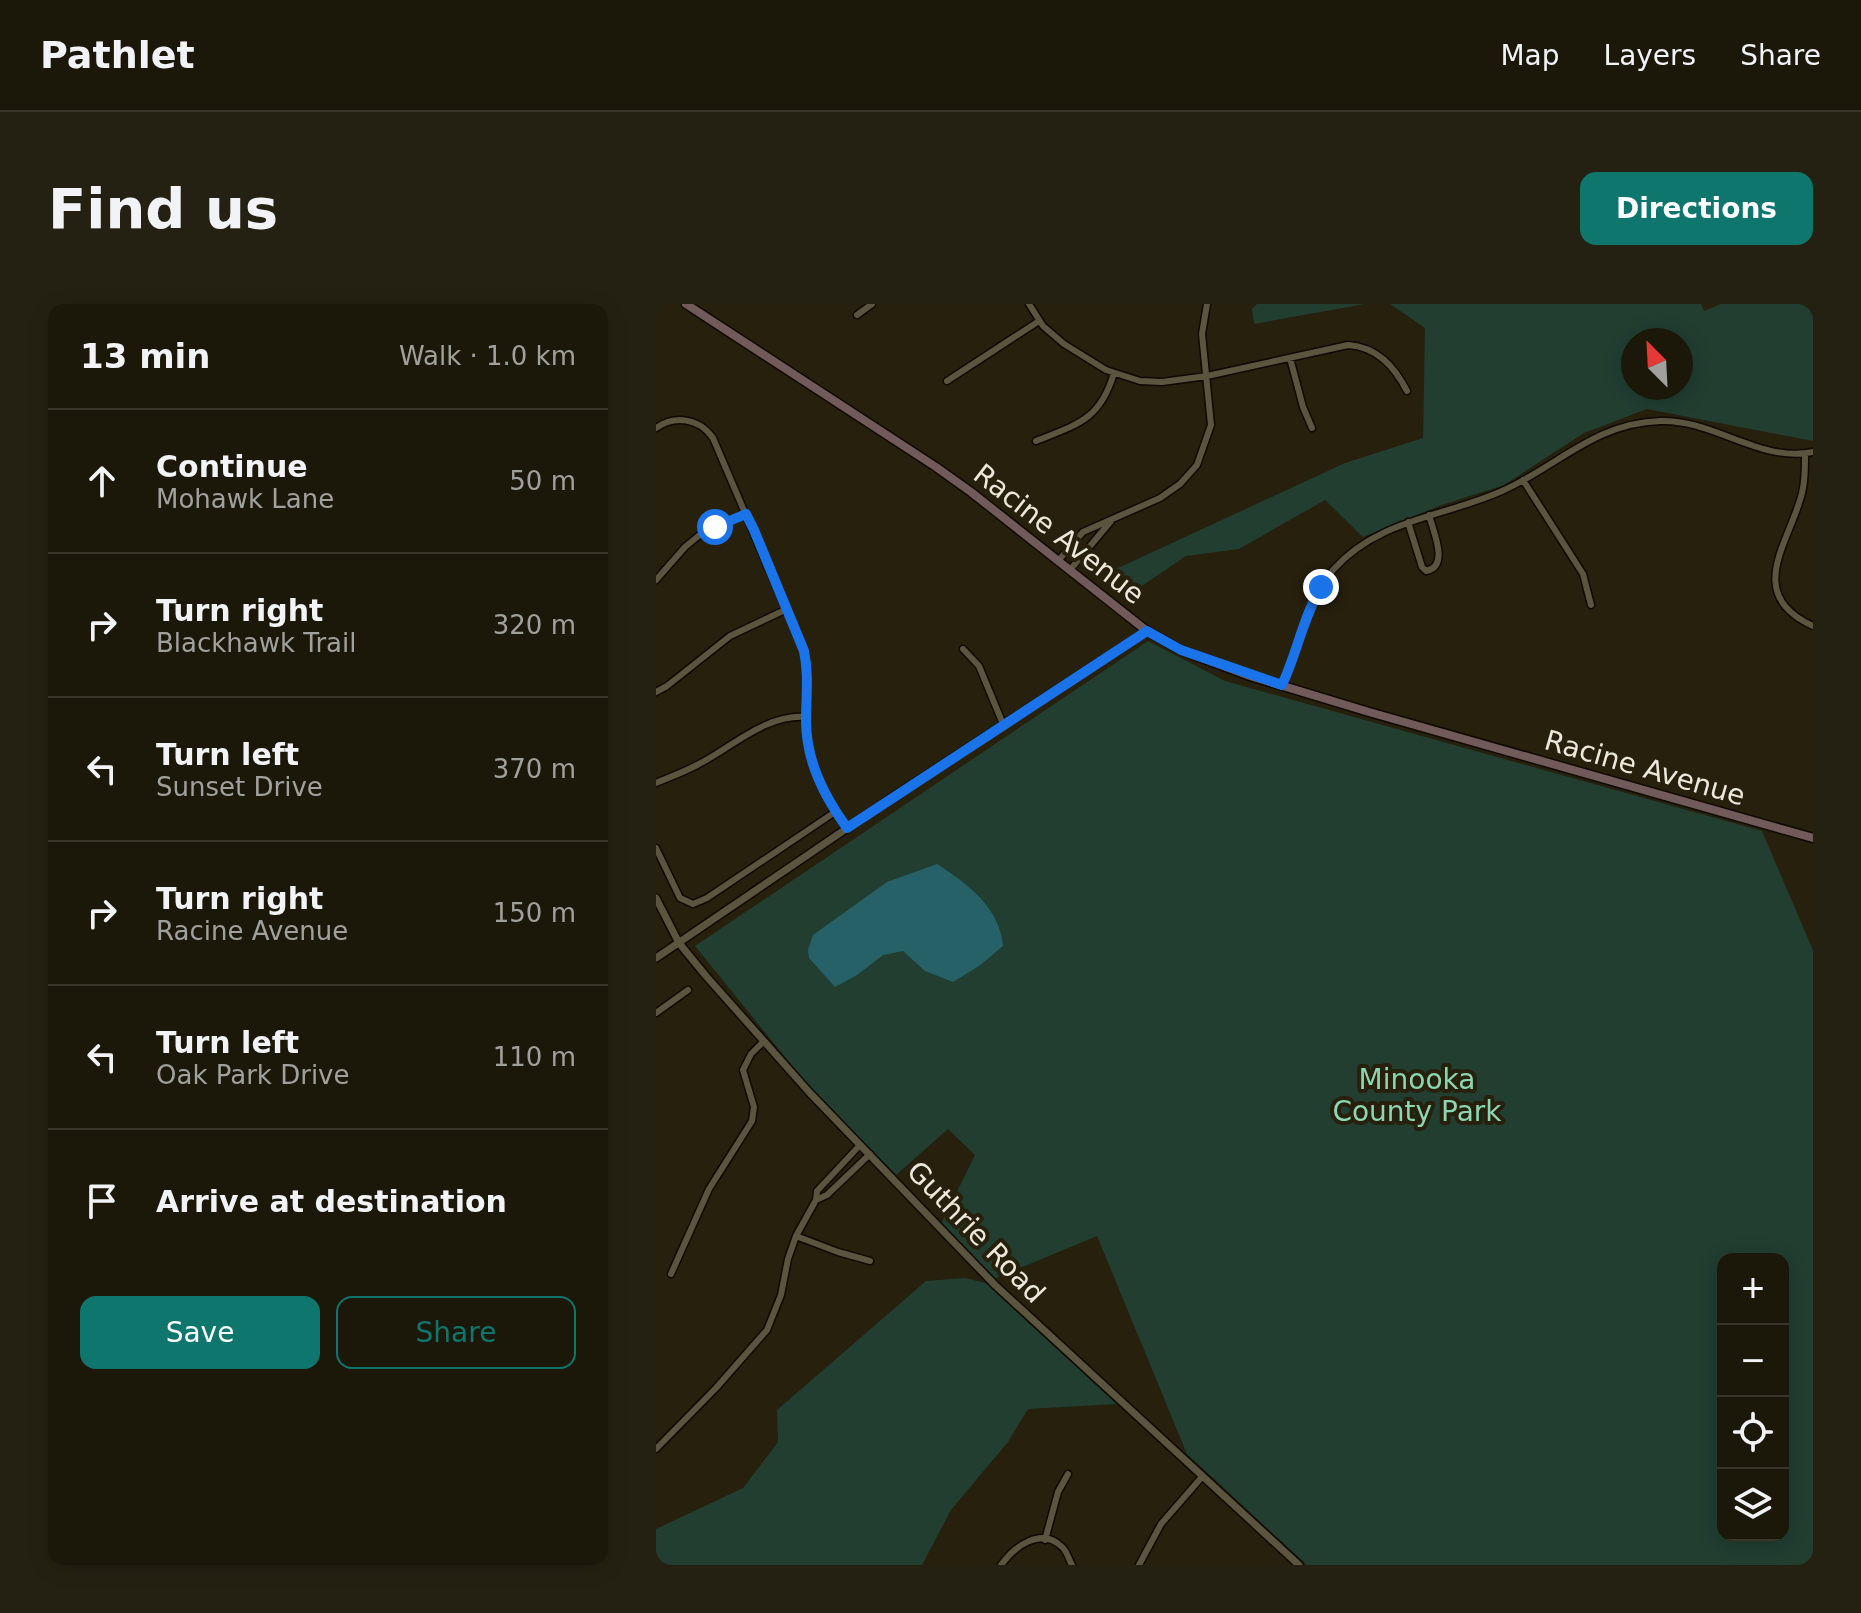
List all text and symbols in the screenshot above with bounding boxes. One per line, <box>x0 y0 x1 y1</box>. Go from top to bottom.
text: Pathlet <box>40 33 195 77</box>
text: Map <box>1500 39 1560 72</box>
text: Layers <box>1604 39 1696 72</box>
text: Share <box>1740 39 1821 72</box>
button: Directions <box>1580 172 1813 245</box>
text: Find us <box>48 176 278 241</box>
north arrow <box>1621 328 1693 400</box>
text: 13 min <box>80 336 210 376</box>
text: Walk · 1.0 km <box>399 341 576 371</box>
text: Continue <box>156 449 308 484</box>
street label: Racine Avenue <box>967 457 1151 611</box>
icon: ahead <box>80 459 124 503</box>
text: 50 m <box>509 466 576 496</box>
text: Mohawk Lane <box>156 484 334 514</box>
route start <box>697 509 733 545</box>
route end <box>1303 569 1339 605</box>
text: Turn right <box>156 593 323 628</box>
icon: right <box>80 603 124 647</box>
text: 320 m <box>493 610 576 640</box>
text: Blackhawk Trail <box>156 628 356 658</box>
street label: Racine Avenue <box>1541 724 1749 812</box>
text: Turn left <box>156 737 299 772</box>
icon: left <box>80 747 124 791</box>
text: 370 m <box>493 754 576 784</box>
text: Sunset Drive <box>156 772 323 802</box>
text: Turn right <box>156 881 323 916</box>
icon: right <box>80 891 124 935</box>
text: 150 m <box>493 898 576 928</box>
text: Racine Avenue <box>156 916 348 946</box>
text: Turn left <box>156 1025 299 1060</box>
icon: left <box>80 1035 124 1079</box>
text: 110 m <box>493 1042 576 1072</box>
text: Oak Park Drive <box>156 1060 350 1090</box>
park label: Minooka County Park <box>1332 1063 1502 1128</box>
street label: Guthrie Road <box>900 1154 1052 1310</box>
icon: arrive <box>80 1179 124 1223</box>
text: Arrive at destination <box>156 1184 507 1219</box>
map controls <box>1717 1253 1789 1541</box>
button: + <box>1717 1253 1789 1325</box>
button: Save <box>80 1296 320 1369</box>
button: Share <box>336 1296 576 1369</box>
button: − <box>1717 1325 1789 1397</box>
button: locate <box>1717 1397 1789 1469</box>
button: layers <box>1717 1469 1789 1541</box>

